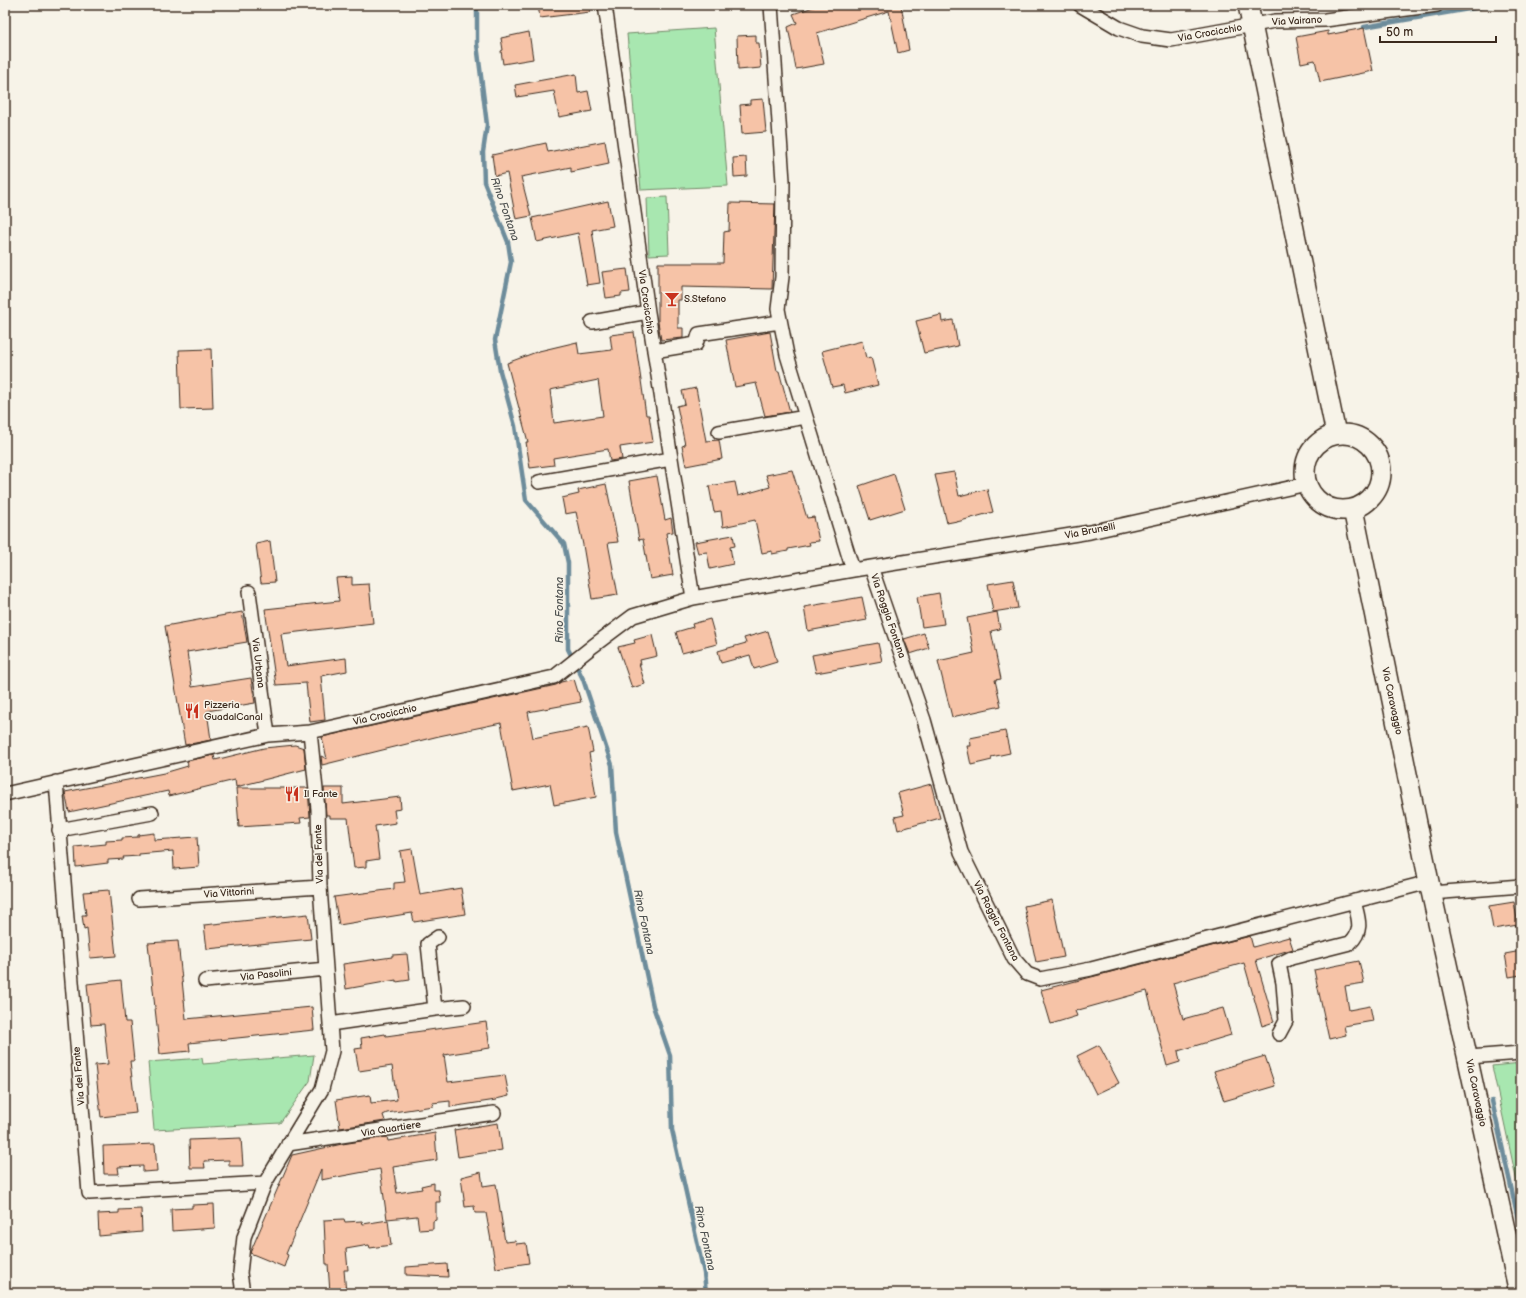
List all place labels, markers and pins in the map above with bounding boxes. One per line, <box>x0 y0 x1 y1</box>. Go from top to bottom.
bar icon: S.Stefano <box>663 290 681 308</box>
place label: S.Stefano <box>684 293 727 305</box>
place label: Pizzeria GuadalCanal <box>204 699 263 723</box>
restaurant icon: Pizzeria GuadalCanal <box>183 702 201 720</box>
restaurant icon: Il Fante <box>283 785 301 803</box>
place label: Il Fante <box>304 788 338 800</box>

